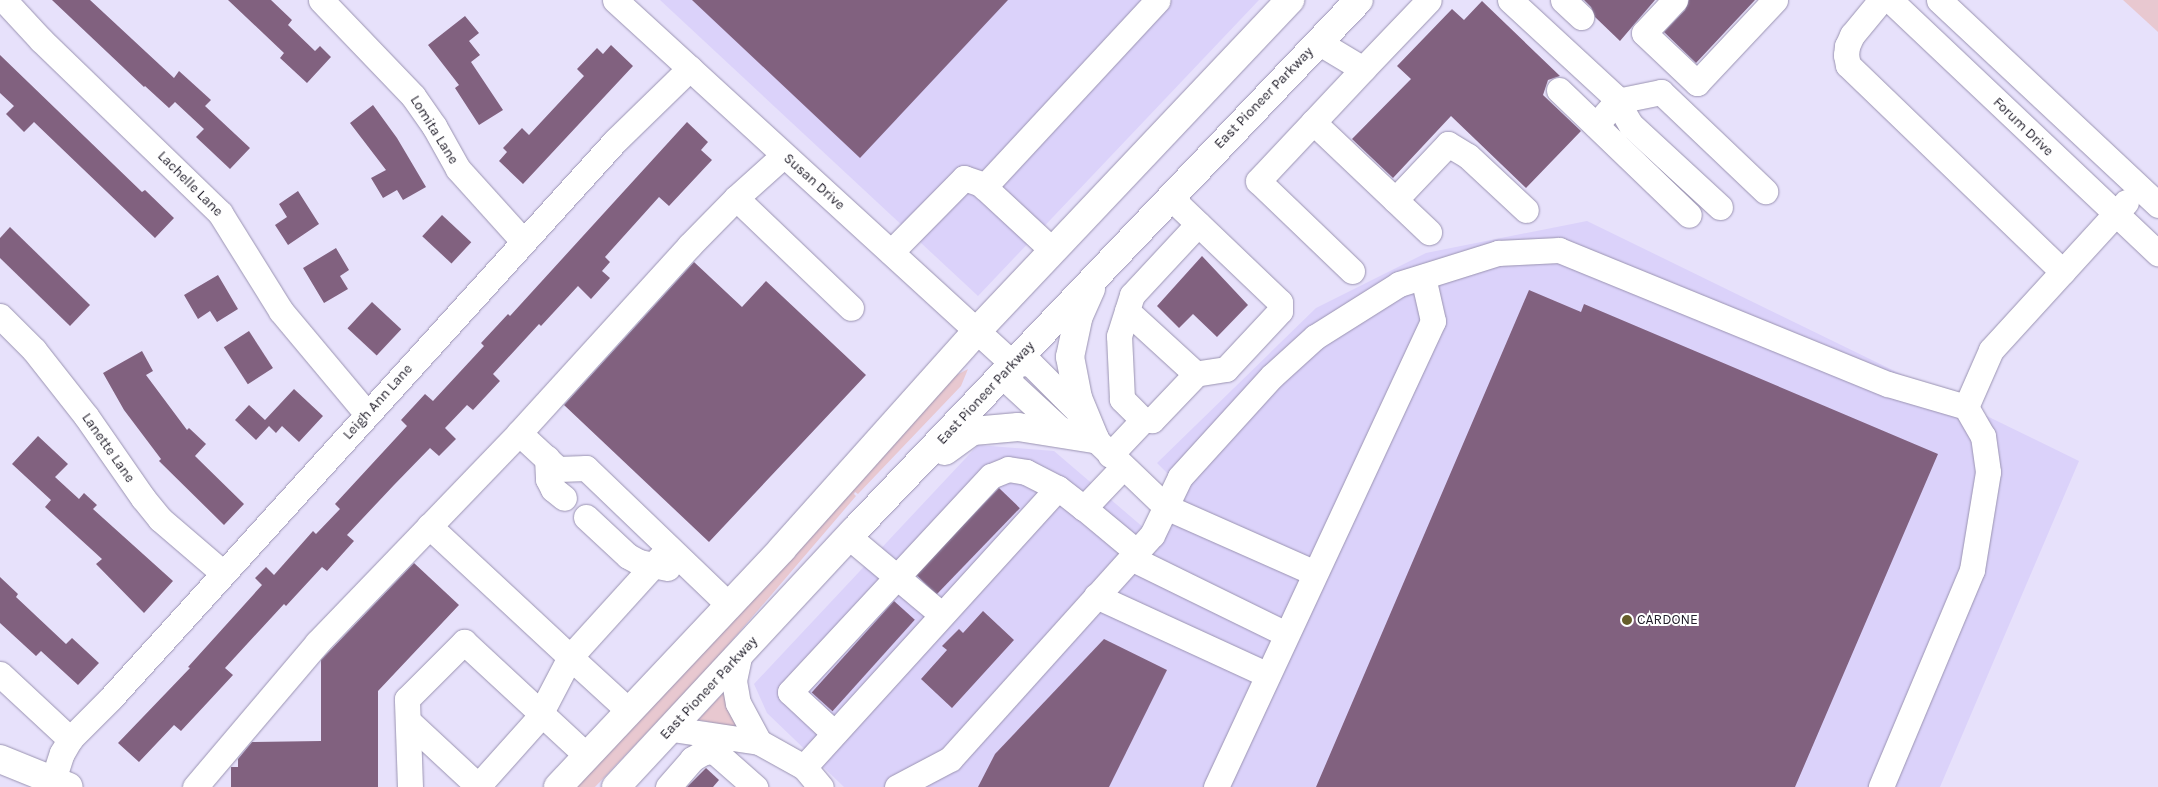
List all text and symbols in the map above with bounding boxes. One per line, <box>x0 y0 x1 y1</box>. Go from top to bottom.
street label: East Pioneer Parkway <box>1211 44 1317 152</box>
street label: Lomita Lane <box>406 93 462 167</box>
street label: Forum Drive <box>1989 94 2057 160</box>
street label: Lachelle Lane <box>154 148 226 220</box>
street label: Susan Drive <box>780 150 848 214</box>
street label: East Pioneer Parkway <box>934 338 1038 448</box>
street label: Leigh Ann Lane <box>340 361 416 443</box>
street label: Lanette Lane <box>78 410 138 486</box>
place label: CARDONE <box>1637 612 1698 628</box>
marker: CARDONE <box>1621 614 1633 626</box>
street label: East Pioneer Parkway <box>657 633 761 743</box>

